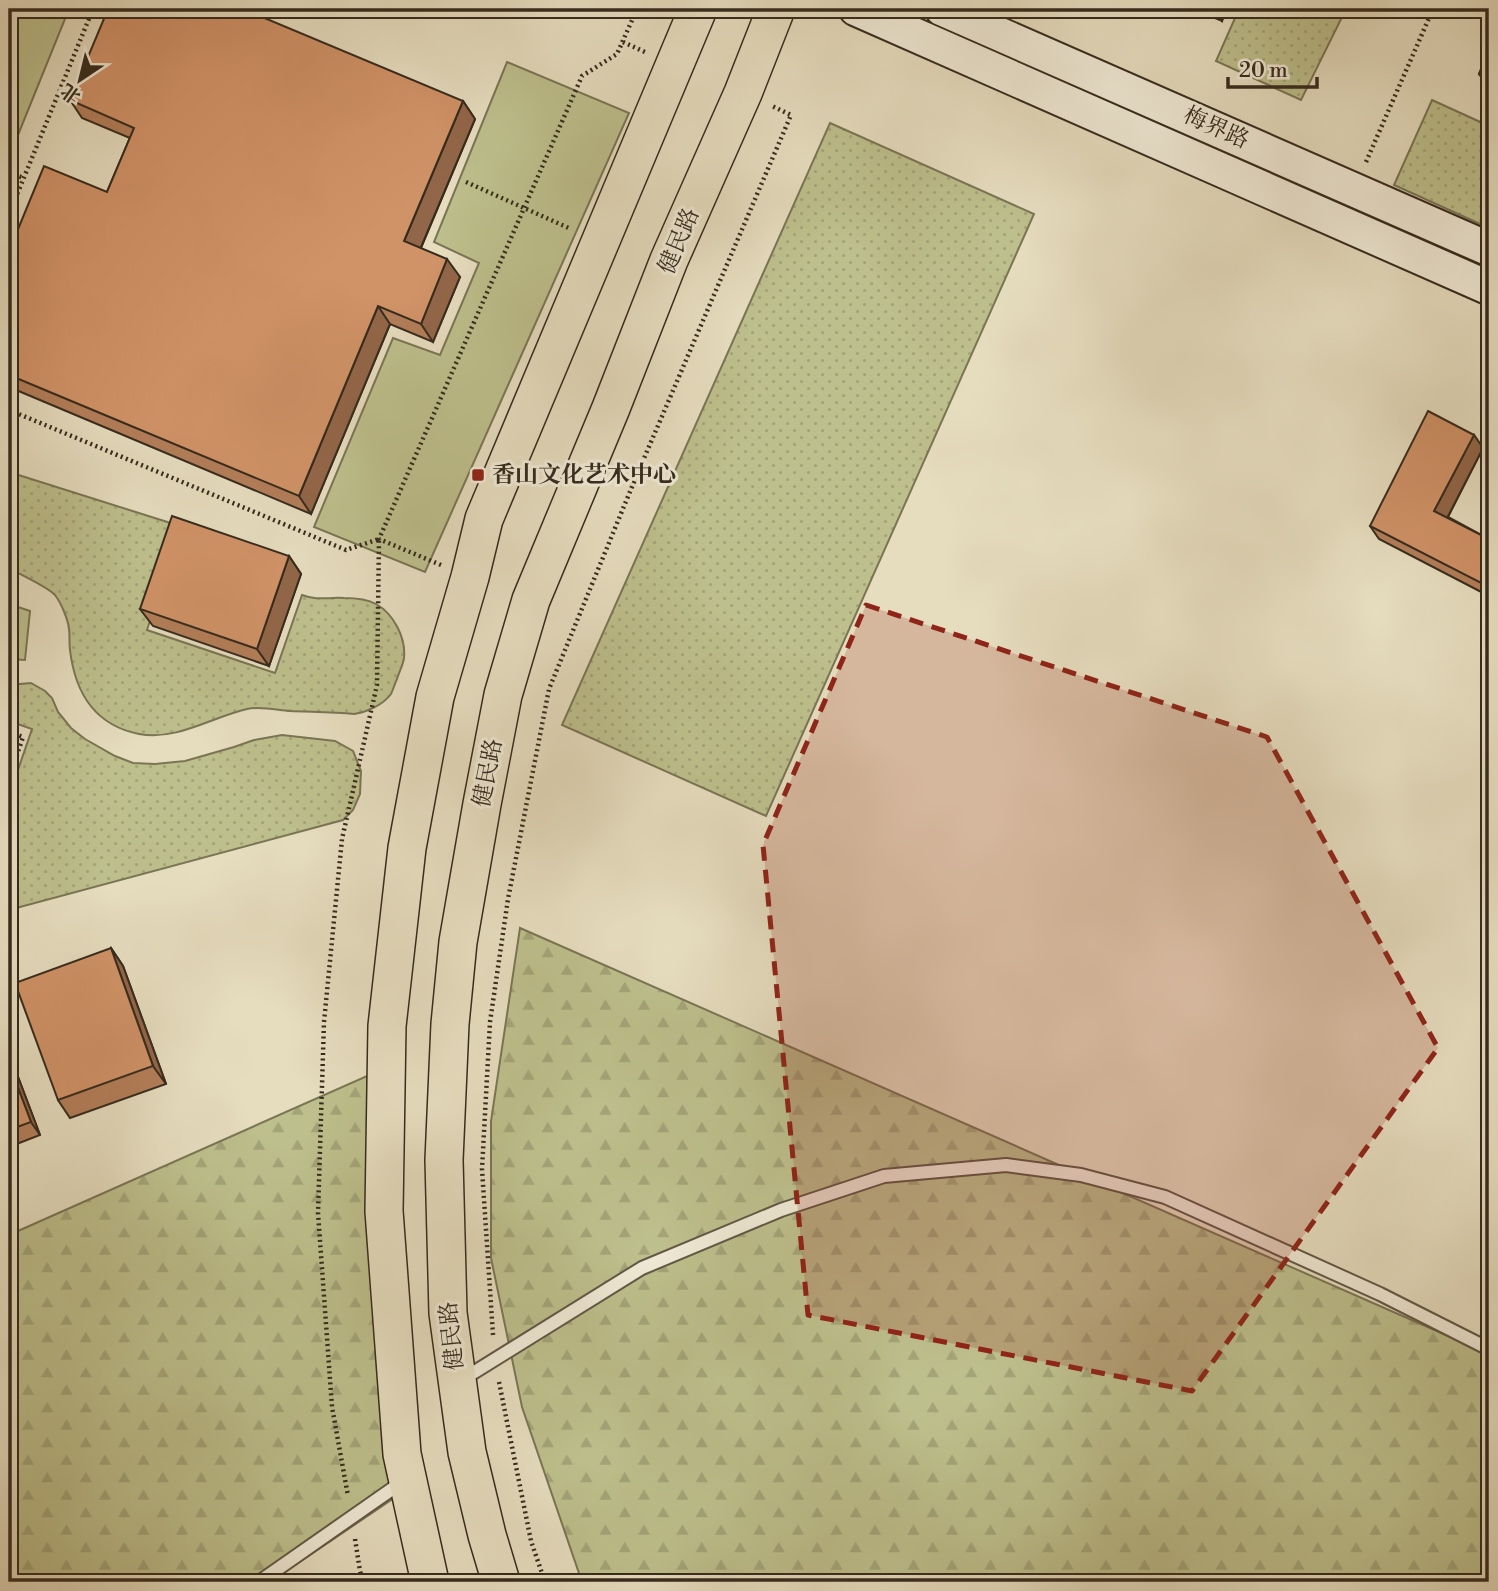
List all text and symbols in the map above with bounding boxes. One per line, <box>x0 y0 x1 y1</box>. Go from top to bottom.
north arrow <box>46 46 116 116</box>
scale bar <box>1228 46 1318 90</box>
text: 20 m <box>1239 58 1288 84</box>
text: 北 <box>56 78 85 108</box>
street label: 梅界路 <box>1179 101 1253 155</box>
street label: 健民路 <box>653 204 705 278</box>
place label: 香山文化艺术中心 <box>492 461 676 489</box>
marker: 香山文化艺术中心 <box>470 467 486 483</box>
street label: 健民路 <box>468 736 508 810</box>
street label: 健民路 <box>434 1300 470 1372</box>

